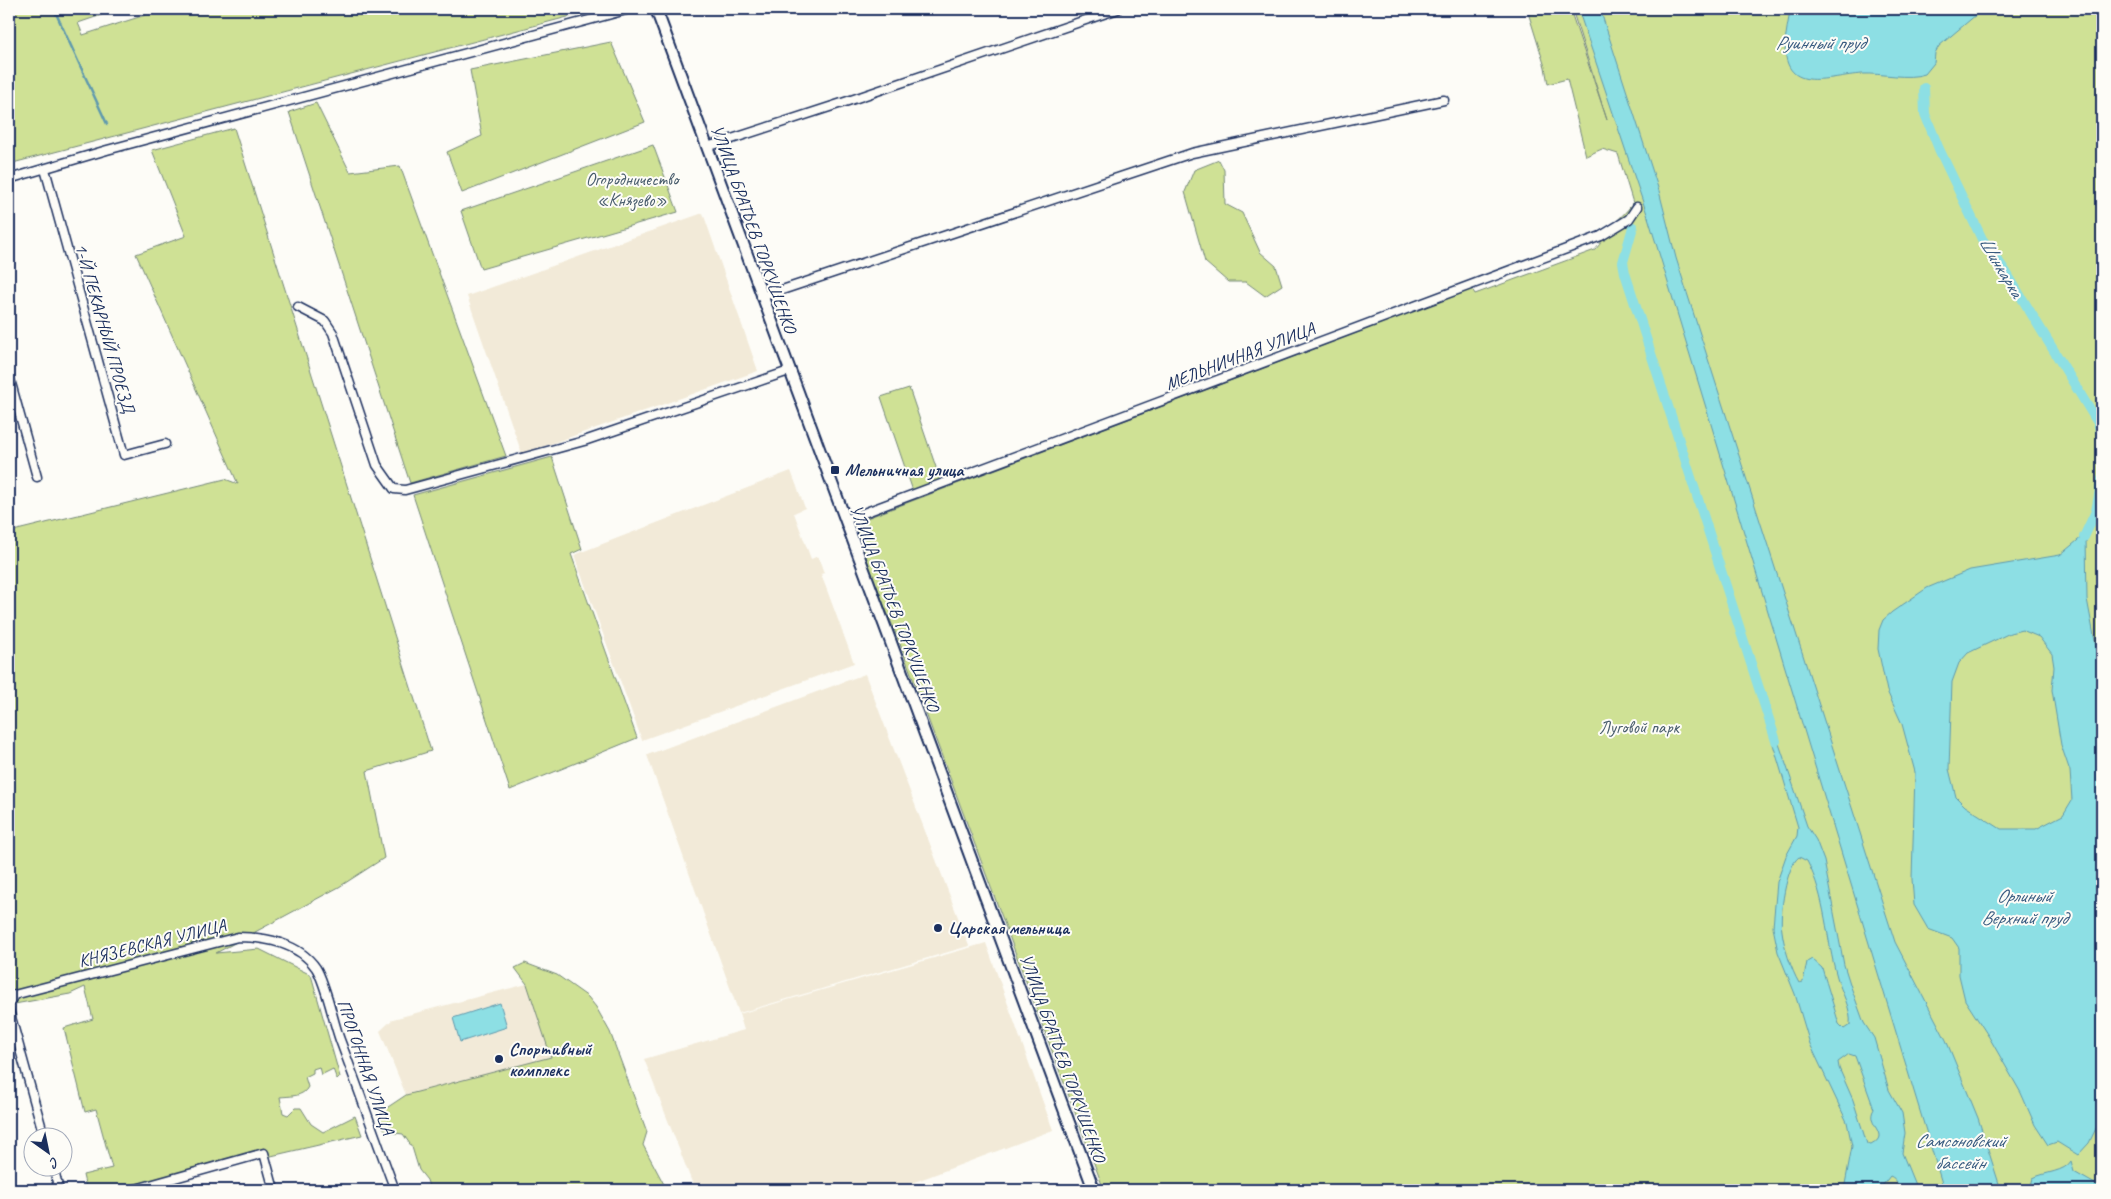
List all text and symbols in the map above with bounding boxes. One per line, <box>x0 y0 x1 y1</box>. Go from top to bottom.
water label: Руинный пруд <box>1776 31 1869 55</box>
street label: УЛИЦА БРАТЬЕВ ГОРКУШЕНКО <box>706 122 803 338</box>
park label: Огородничество «Князево» <box>586 168 680 212</box>
water label: Шинкарка <box>1974 232 2030 304</box>
street label: 1-Й ПЕКАРНЫЙ ПРОЕЗД <box>70 241 140 417</box>
street label: МЕЛЬНИЧНАЯ УЛИЦА <box>1162 317 1319 395</box>
place label: Мельничная улица <box>845 459 965 481</box>
marker: Мельничная улица <box>829 464 841 476</box>
street label: УЛИЦА БРАТЬЕВ ГОРКУШЕНКО <box>845 502 945 716</box>
park label: Луговой парк <box>1599 716 1680 738</box>
water label: Орлиный Верхний пруд <box>1981 884 2072 930</box>
street label: КНЯЗЕВСКАЯ УЛИЦА <box>76 914 229 972</box>
place label: Царская мельница <box>948 917 1071 939</box>
marker: Царская мельница <box>932 922 944 934</box>
street label: УЛИЦА БРАТЬЕВ ГОРКУШЕНКО <box>1015 951 1112 1167</box>
street label: ПРОГОННАЯ УЛИЦА <box>333 997 400 1138</box>
place label: Спортивный комплекс <box>509 1038 593 1081</box>
marker: Спортивный комплекс <box>493 1053 505 1065</box>
north arrow <box>22 1126 72 1176</box>
water label: Самсоновский бассейн <box>1915 1129 2009 1175</box>
text: С <box>46 1153 62 1173</box>

